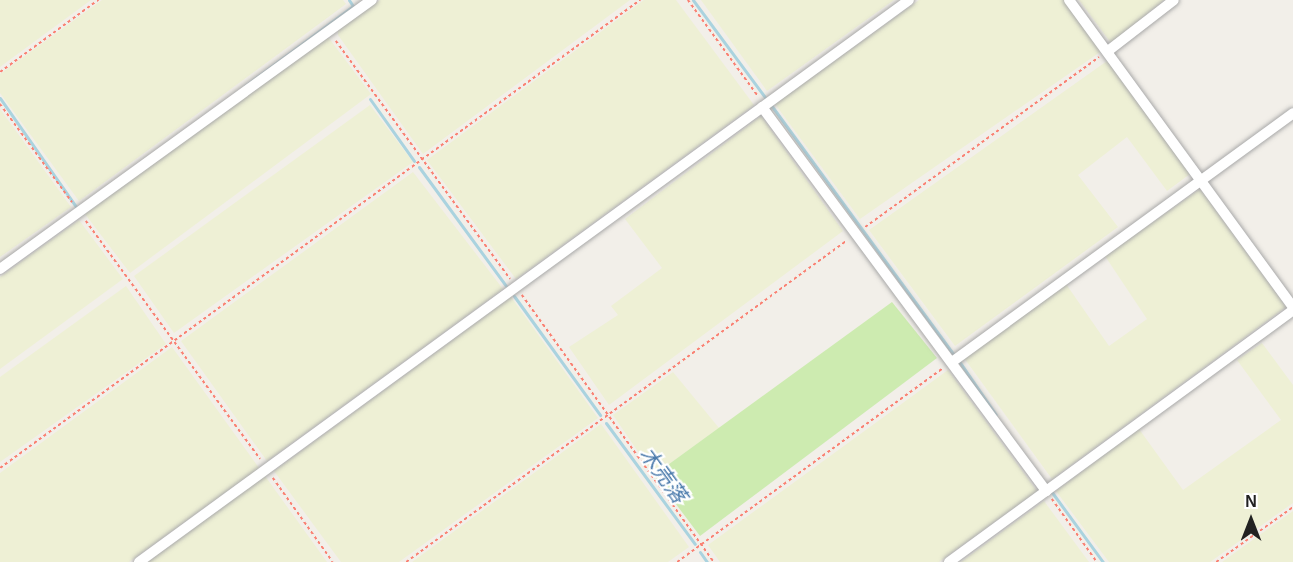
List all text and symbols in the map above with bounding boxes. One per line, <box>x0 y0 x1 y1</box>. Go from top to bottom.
water label: 木売落 <box>634 442 692 508</box>
north arrow <box>1221 490 1281 550</box>
text: N <box>1245 493 1257 510</box>

